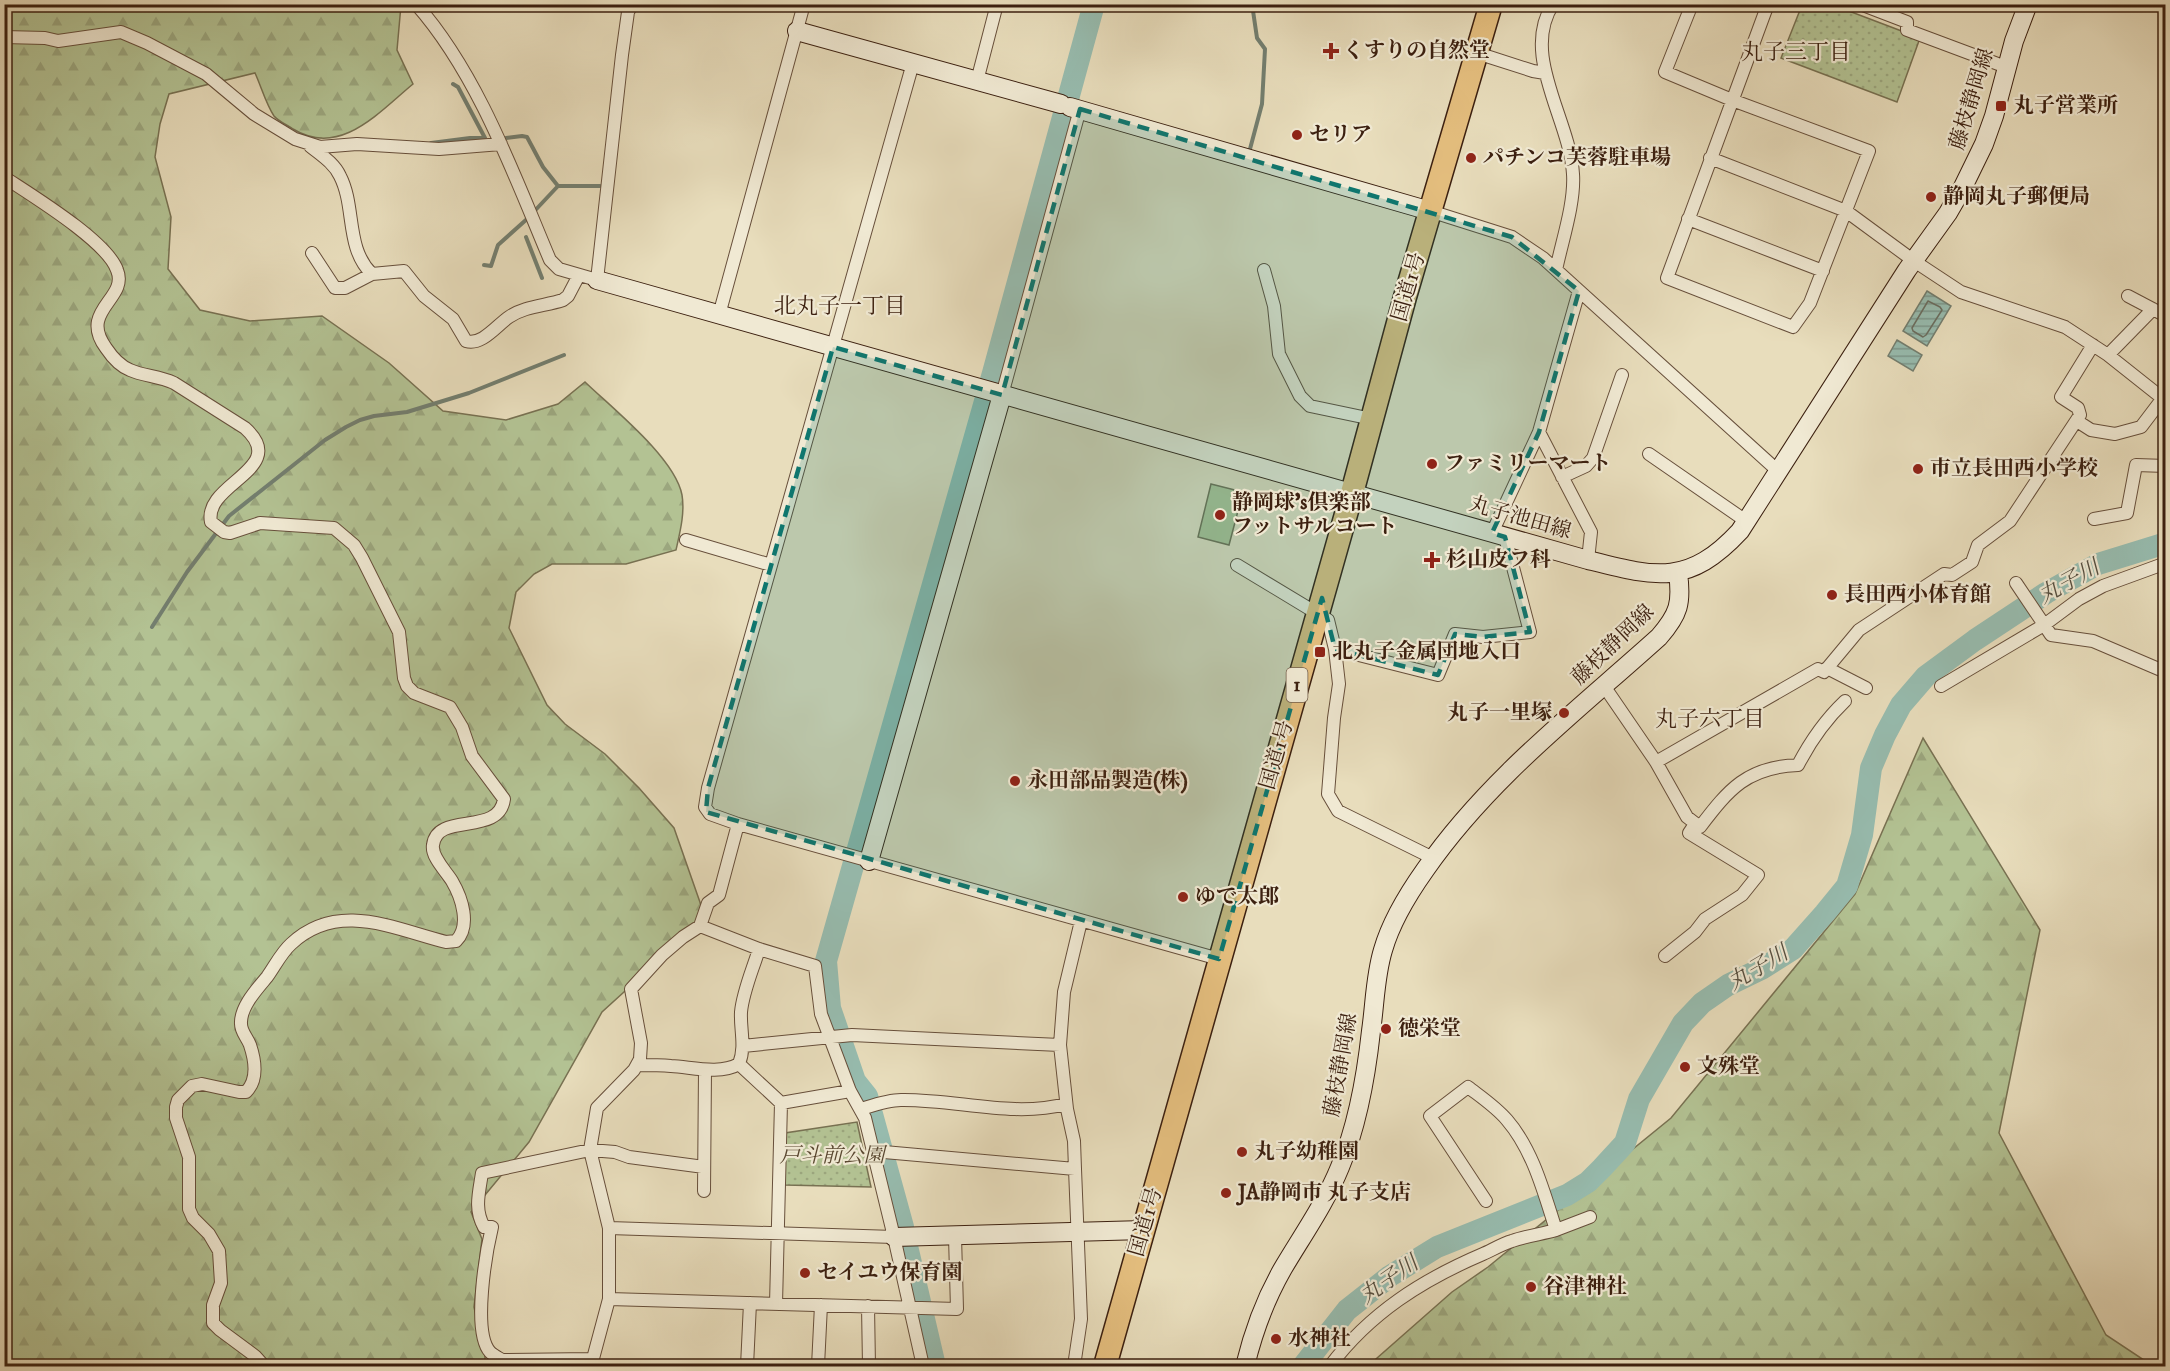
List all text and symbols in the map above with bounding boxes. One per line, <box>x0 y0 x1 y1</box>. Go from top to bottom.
place label: くすりの自然堂 <box>1343 38 1490 64</box>
district label: 丸子三丁目 <box>1741 39 1851 66</box>
marker: くすりの自然堂 <box>1324 44 1338 58</box>
street label: 藤枝静岡線 <box>1944 45 2000 153</box>
place label: 丸子営業所 <box>2013 93 2118 119</box>
marker: 丸子営業所 <box>1994 99 2008 113</box>
place label: セリア <box>1309 122 1372 148</box>
marker: セリア <box>1290 128 1304 142</box>
place label: パチンコ芙蓉駐車場 <box>1483 145 1671 171</box>
marker: パチンコ芙蓉駐車場 <box>1464 151 1478 165</box>
place label: 静岡丸子郵便局 <box>1943 184 2090 210</box>
marker: 静岡丸子郵便局 <box>1924 190 1938 204</box>
street label: 国道1号 <box>1387 249 1431 325</box>
district label: 北丸子一丁目 <box>774 293 906 320</box>
place label: ファミリーマート <box>1444 451 1612 477</box>
place label: 市立長田西小学校 <box>1930 456 2098 482</box>
marker: ファミリーマート <box>1425 457 1439 471</box>
marker: 市立長田西小学校 <box>1911 462 1925 476</box>
place label: 静岡球's倶楽部 フットサルコート <box>1232 490 1397 540</box>
street label: 丸子池田線 <box>1466 491 1574 545</box>
marker: 静岡球's倶楽部 フットサルコート <box>1213 508 1227 522</box>
place label: 杉山皮フ科 <box>1446 547 1551 573</box>
marker: 杉山皮フ科 <box>1423 551 1441 569</box>
water label: 丸子川 <box>2034 553 2106 610</box>
place label: 長田西小体育館 <box>1844 582 1991 608</box>
marker: 長田西小体育館 <box>1825 588 1839 602</box>
street label: 藤枝静岡線 <box>1566 599 1660 691</box>
place label: 北丸子金属団地入口 <box>1332 639 1521 665</box>
marker: 北丸子金属団地入口 <box>1313 645 1327 659</box>
road number: 1 <box>1286 668 1308 702</box>
place label: 丸子一里塚 <box>1447 700 1552 726</box>
marker: 丸子一里塚 <box>1557 706 1571 720</box>
district label: 丸子六丁目 <box>1655 706 1765 733</box>
street label: 国道1号 <box>1255 717 1299 793</box>
place label: 永田部品製造(株) <box>1027 768 1188 794</box>
marker: 永田部品製造(株) <box>1008 774 1022 788</box>
place label: ゆで太郎 <box>1195 884 1279 910</box>
marker: ゆで太郎 <box>1176 890 1190 904</box>
water label: 丸子川 <box>1723 938 1795 997</box>
street label: 藤枝静岡線 <box>1319 1011 1363 1119</box>
place label: 徳栄堂 <box>1398 1016 1461 1042</box>
marker: 徳栄堂 <box>1379 1022 1393 1036</box>
place label: 文殊堂 <box>1697 1054 1760 1080</box>
marker: 文殊堂 <box>1678 1060 1692 1074</box>
place label: 丸子幼稚園 <box>1254 1139 1359 1165</box>
park label: 戸斗前公園 <box>780 1143 887 1169</box>
marker: 丸子幼稚園 <box>1235 1145 1249 1159</box>
place label: JA静岡市 丸子支店 <box>1236 1180 1411 1206</box>
street label: 国道1号 <box>1124 1184 1168 1260</box>
marker: JA静岡市 丸子支店 <box>1219 1186 1233 1200</box>
water label: 丸子川 <box>1354 1249 1425 1310</box>
place label: セイユウ保育園 <box>817 1260 963 1286</box>
marker: セイユウ保育園 <box>798 1266 812 1280</box>
place label: 谷津神社 <box>1543 1274 1627 1300</box>
marker: 谷津神社 <box>1524 1280 1538 1294</box>
place label: 水神社 <box>1288 1326 1351 1352</box>
marker: 水神社 <box>1269 1332 1283 1346</box>

